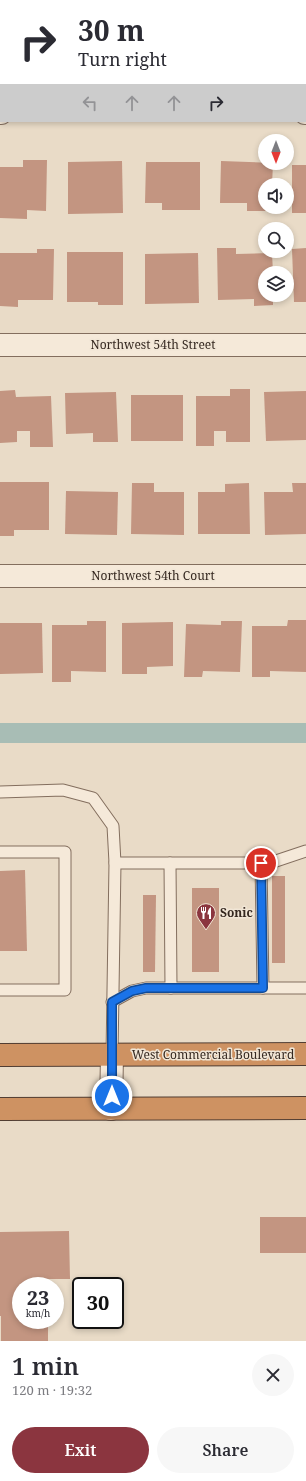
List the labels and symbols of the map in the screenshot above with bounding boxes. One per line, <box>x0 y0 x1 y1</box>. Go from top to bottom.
north arrow <box>258 134 294 170</box>
street label: Northwest 54th Street <box>91 336 215 353</box>
street label: Northwest 54th Court <box>91 567 215 584</box>
pin <box>244 846 278 880</box>
restaurant icon: Sonic <box>195 902 217 930</box>
place label: Sonic <box>220 904 253 921</box>
street label: West Commercial Boulevard <box>132 1046 295 1063</box>
position arrow <box>91 1075 133 1117</box>
speed limit sign: 30 <box>72 1277 124 1329</box>

